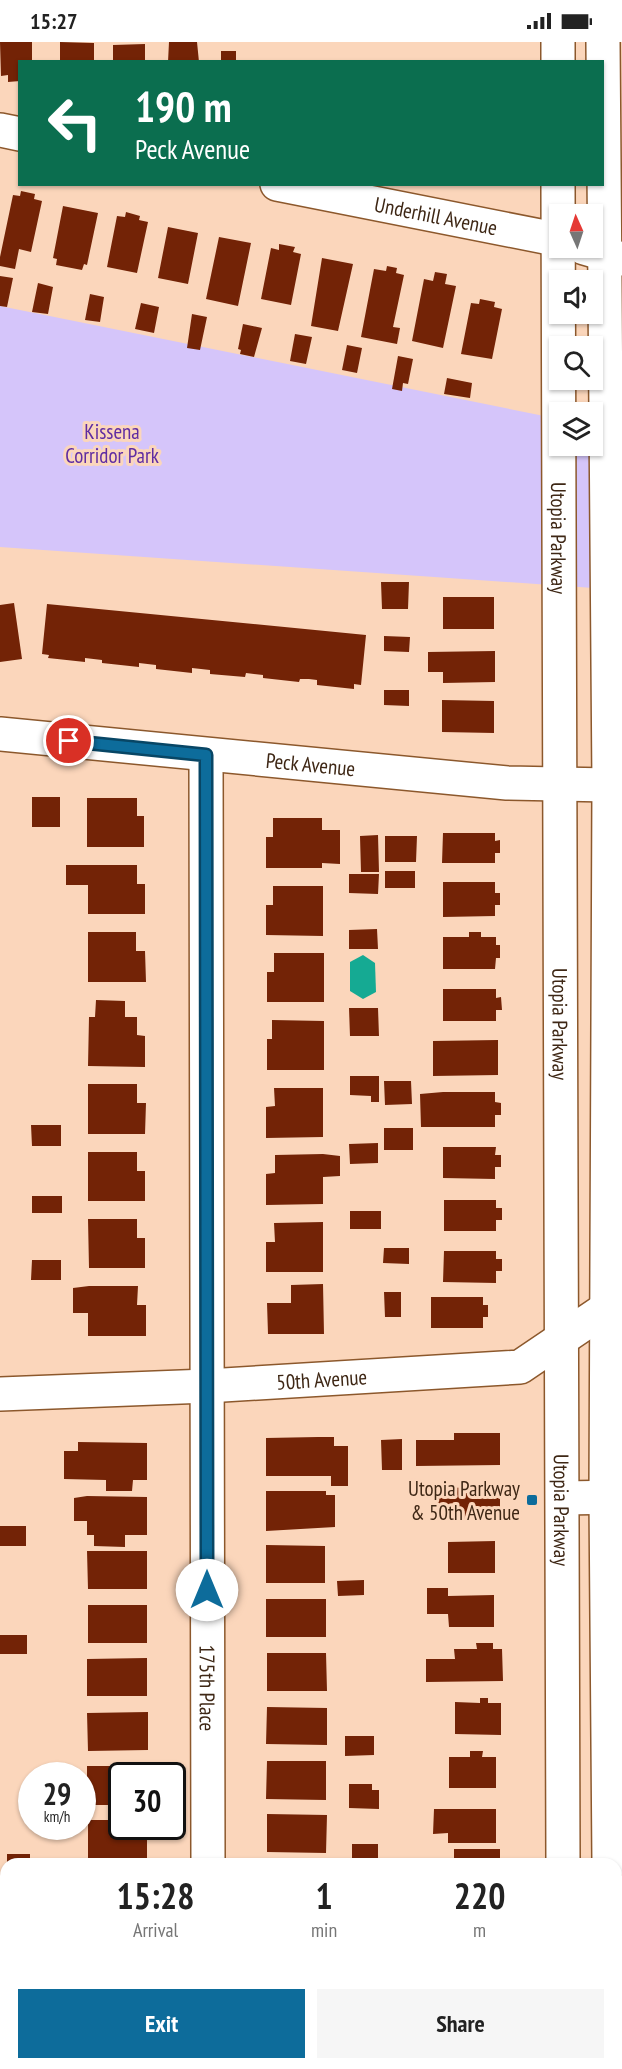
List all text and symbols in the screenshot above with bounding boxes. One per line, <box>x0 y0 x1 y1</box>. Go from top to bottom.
text: 15:27 <box>30 7 78 35</box>
text: 190 m <box>135 79 232 134</box>
icon: left <box>36 84 114 162</box>
text: Peck Avenue <box>135 132 250 166</box>
street label: Underhill Avenue <box>372 190 500 241</box>
north arrow <box>549 204 603 258</box>
map controls <box>549 204 603 456</box>
button: sound <box>549 270 603 324</box>
button: search <box>549 336 603 390</box>
button: layers <box>549 402 603 456</box>
park label: Kissena Corridor Park <box>65 418 159 469</box>
street label: Utopia Parkway <box>545 482 573 594</box>
pin <box>43 715 94 766</box>
icon: arrive <box>52 724 85 757</box>
street label: Peck Avenue <box>265 746 356 782</box>
street label: Utopia Parkway <box>547 968 574 1080</box>
street label: 50th Avenue <box>275 1363 368 1395</box>
street label: Utopia Parkway <box>548 1454 576 1566</box>
place label: Utopia Parkway & 50th Avenue <box>408 1475 520 1526</box>
marker: Utopia Parkway & 50th Avenue <box>525 1493 539 1507</box>
position arrow <box>175 1558 239 1622</box>
street label: 175th Place <box>194 1645 221 1731</box>
speed limit sign: 30 <box>108 1762 186 1840</box>
text: 29 <box>43 1774 71 1813</box>
text: km/h <box>44 1807 70 1826</box>
text: 15:28 <box>117 1872 194 1919</box>
text: 1 <box>315 1872 333 1919</box>
text: 220 <box>454 1872 505 1919</box>
text: Arrival <box>133 1917 178 1943</box>
text: min <box>311 1917 337 1943</box>
text: m <box>473 1917 486 1943</box>
button: Exit <box>18 1989 305 2058</box>
button: Share <box>317 1989 604 2058</box>

